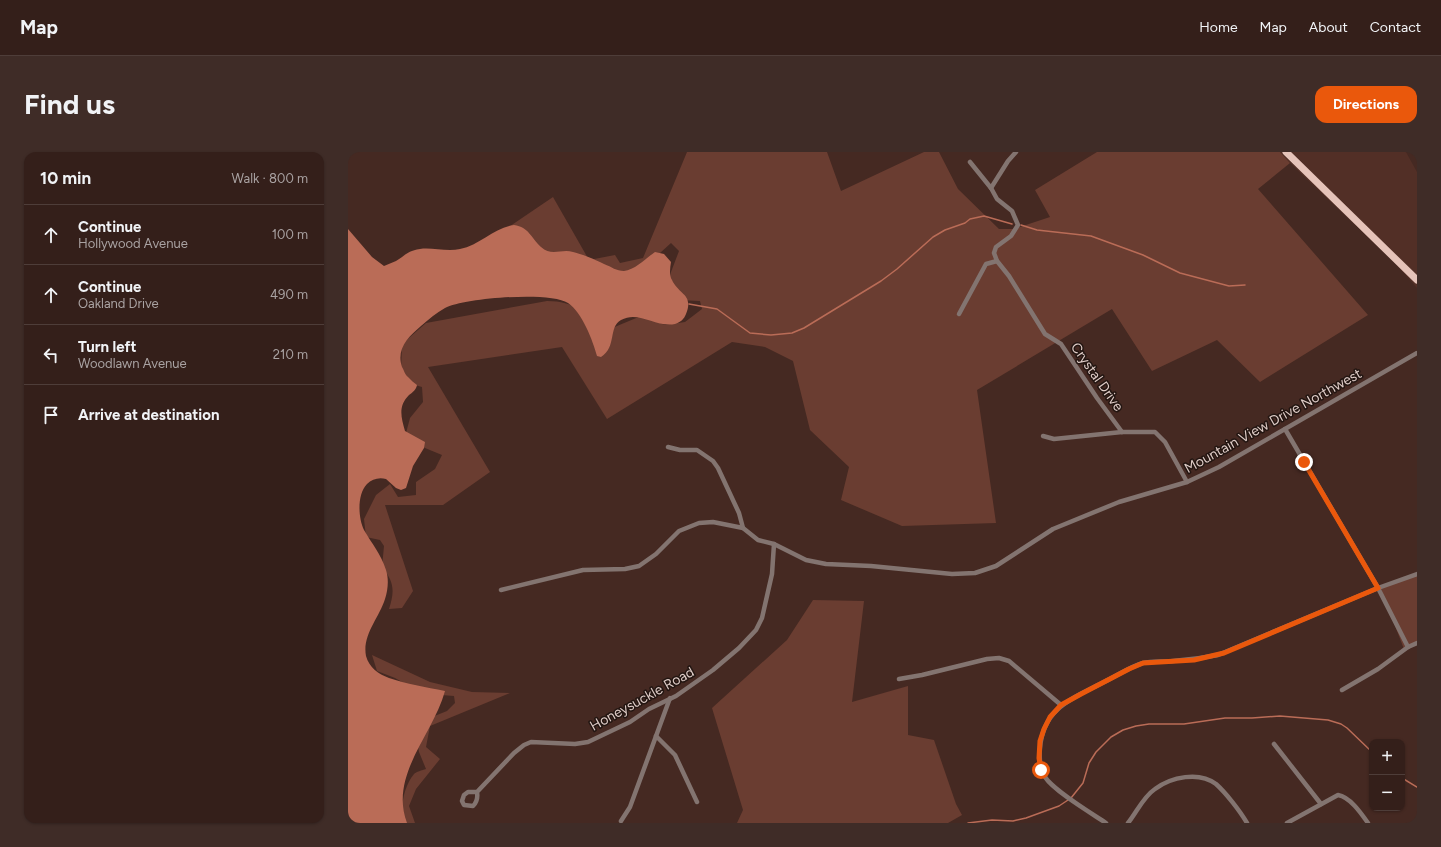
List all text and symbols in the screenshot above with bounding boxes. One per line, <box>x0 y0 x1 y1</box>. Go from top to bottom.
text: Map <box>20 16 58 39</box>
text: Home <box>1199 19 1238 36</box>
text: Map <box>1260 19 1287 36</box>
text: About <box>1309 19 1348 36</box>
text: Contact <box>1370 19 1421 36</box>
button: Directions <box>1315 86 1417 123</box>
text: Find us <box>24 87 115 121</box>
text: 10 min <box>40 168 91 188</box>
text: Walk · 800 m <box>232 171 308 186</box>
text: Continue <box>78 218 141 236</box>
icon: ahead <box>40 224 62 246</box>
text: 100 m <box>272 227 308 242</box>
text: Hollywood Avenue <box>78 236 188 251</box>
text: Continue <box>78 278 141 296</box>
icon: ahead <box>40 284 62 306</box>
text: 490 m <box>270 287 308 302</box>
text: Oakland Drive <box>78 296 159 311</box>
text: Turn left <box>78 338 136 356</box>
street label: Crystal Drive <box>1067 339 1127 415</box>
icon: left <box>40 344 62 366</box>
text: 210 m <box>273 347 308 362</box>
text: Woodlawn Avenue <box>78 356 187 371</box>
street label: Mountain View Drive Northwest <box>1181 365 1365 477</box>
icon: arrive <box>40 404 62 426</box>
text: Arrive at destination <box>78 406 219 424</box>
route end <box>1295 453 1313 471</box>
street label: Honeysuckle Road <box>587 663 697 735</box>
map controls <box>1369 739 1405 811</box>
button: + <box>1369 739 1405 775</box>
route start <box>1032 761 1050 779</box>
button: − <box>1369 775 1405 811</box>

